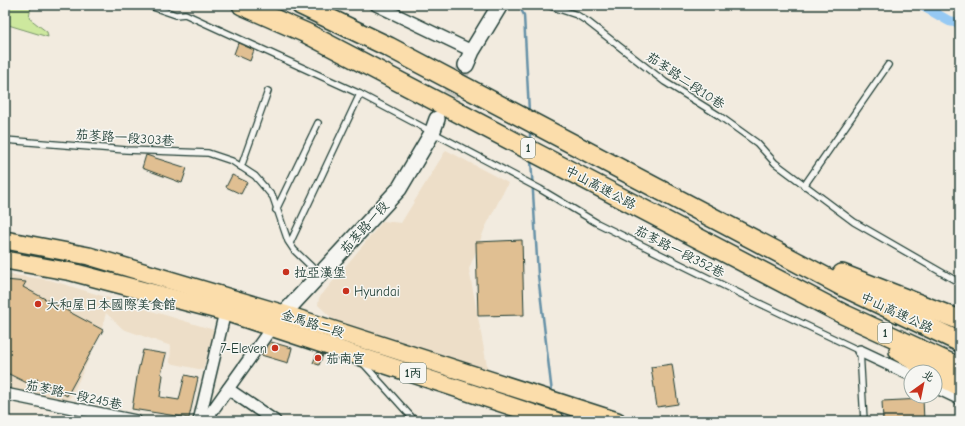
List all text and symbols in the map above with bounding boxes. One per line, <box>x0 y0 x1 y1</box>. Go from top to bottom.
street label: 茄苳路二段10巷 <box>644 49 728 112</box>
street label: 茄苳路一段303巷 <box>75 127 175 148</box>
road number: 1 <box>521 138 535 158</box>
street label: 中山高速公路 <box>563 163 639 212</box>
street label: 茄苳路一段 <box>337 198 392 257</box>
street label: 茄苳路一段352巷 <box>633 222 727 280</box>
place label: 拉亞漢堡 <box>294 265 346 280</box>
marker: 拉亞漢堡 <box>281 267 291 277</box>
place label: Hyundai <box>354 284 400 299</box>
marker: Hyundai <box>341 286 351 296</box>
street label: 中山高速公路 <box>858 289 935 336</box>
place label: 大和屋日本國際美食館 <box>46 297 176 312</box>
marker: 大和屋日本國際美食館 <box>33 299 43 309</box>
street label: 金馬路二段 <box>280 307 346 340</box>
road number: 1 <box>878 323 892 343</box>
place label: 7-Eleven <box>221 341 267 356</box>
marker: 7-Eleven <box>270 343 280 353</box>
place label: 茄南宮 <box>326 351 365 366</box>
marker: 茄南宮 <box>313 353 323 363</box>
road number: 1丙 <box>400 363 426 383</box>
north arrow <box>903 364 943 404</box>
text: 北 <box>920 368 936 384</box>
street label: 茄苳路一段245巷 <box>24 377 123 412</box>

